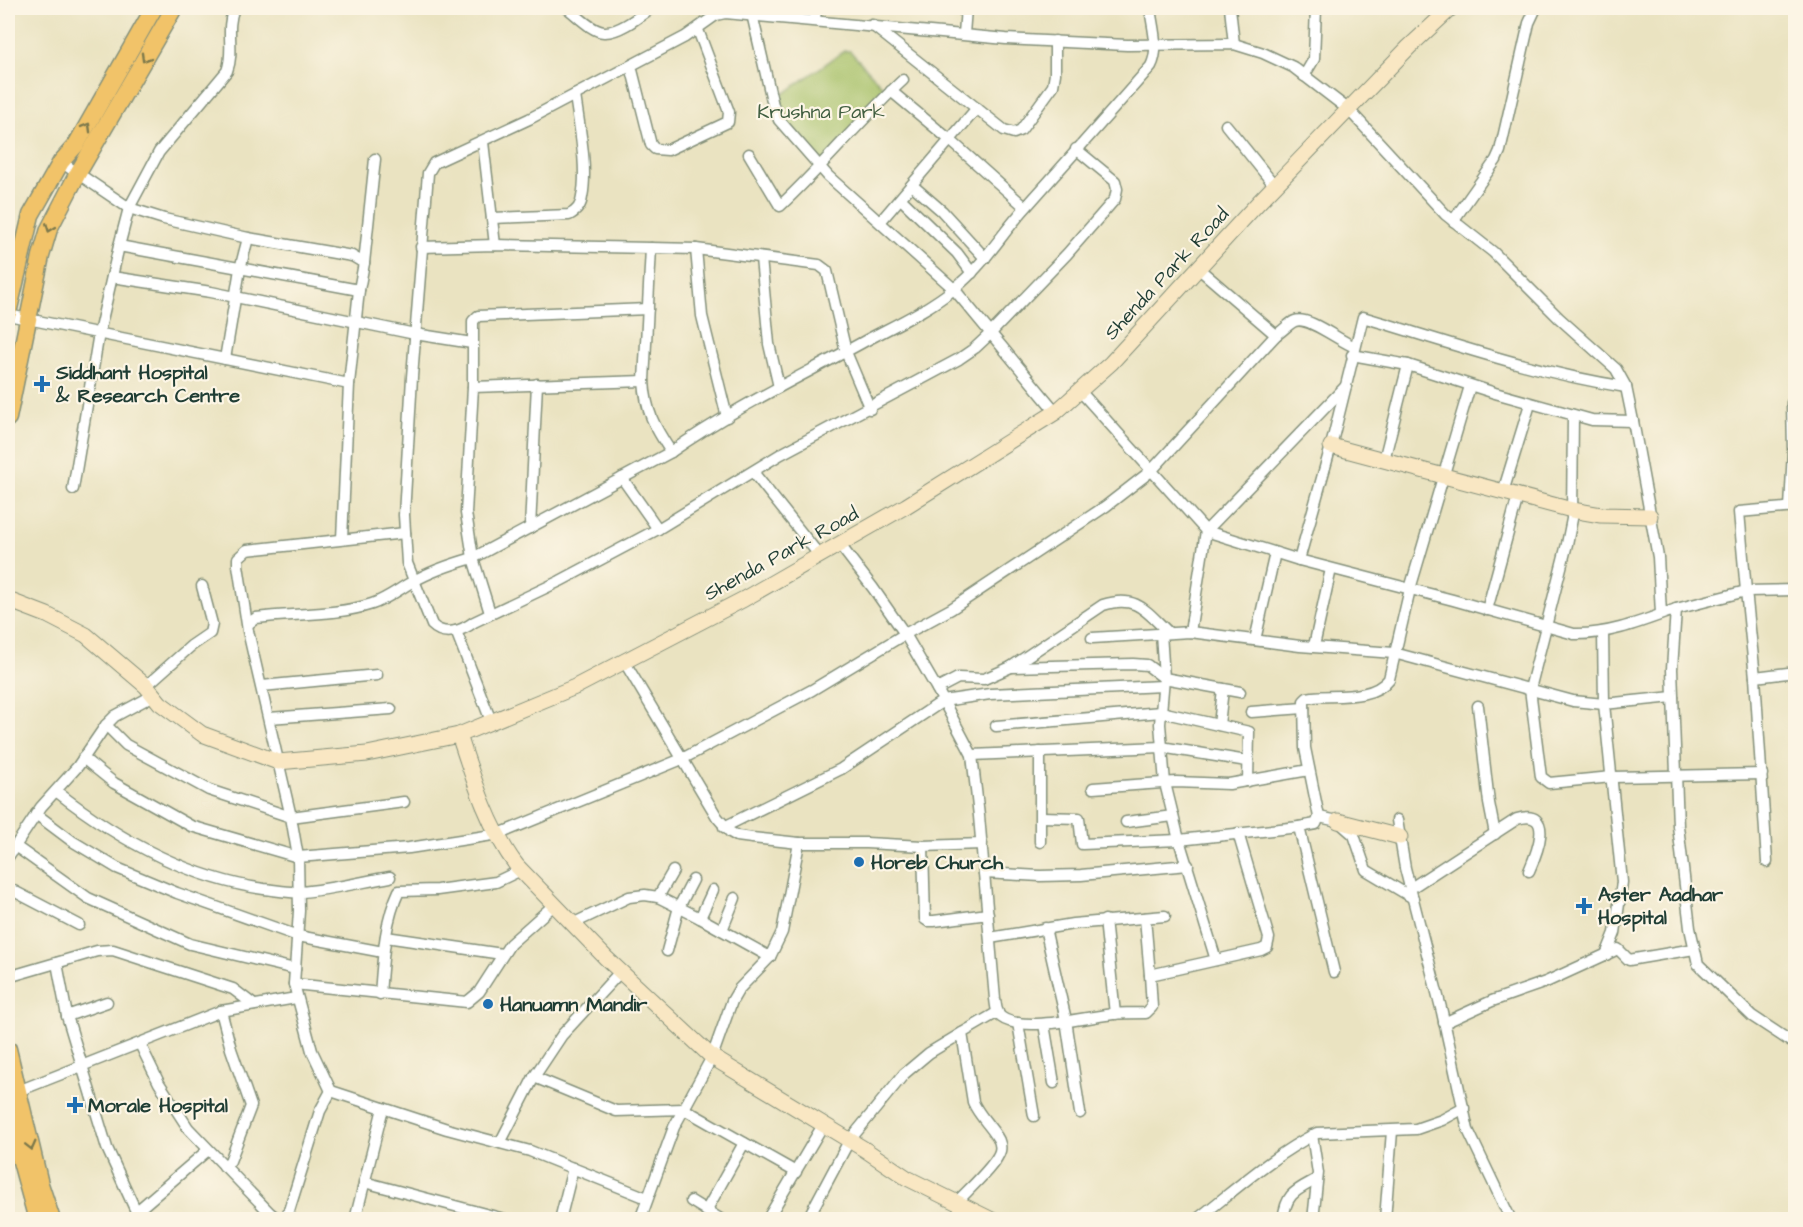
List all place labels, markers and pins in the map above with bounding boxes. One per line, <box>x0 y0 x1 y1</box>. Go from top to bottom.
place label: Siddhant Hospital & Research Centre <box>55 359 240 410</box>
marker: Siddhant Hospital & Research Centre <box>33 375 51 393</box>
place label: Horeb Church <box>871 849 1004 877</box>
marker: Horeb Church <box>852 855 866 869</box>
place label: Aster Aadhar Hospital <box>1598 881 1724 932</box>
marker: Aster Aadhar Hospital <box>1575 897 1593 915</box>
place label: Hanuamn Mandir <box>500 991 648 1019</box>
marker: Hanuamn Mandir <box>481 997 495 1011</box>
place label: Morale Hospital <box>88 1092 228 1120</box>
marker: Morale Hospital <box>66 1096 84 1114</box>

